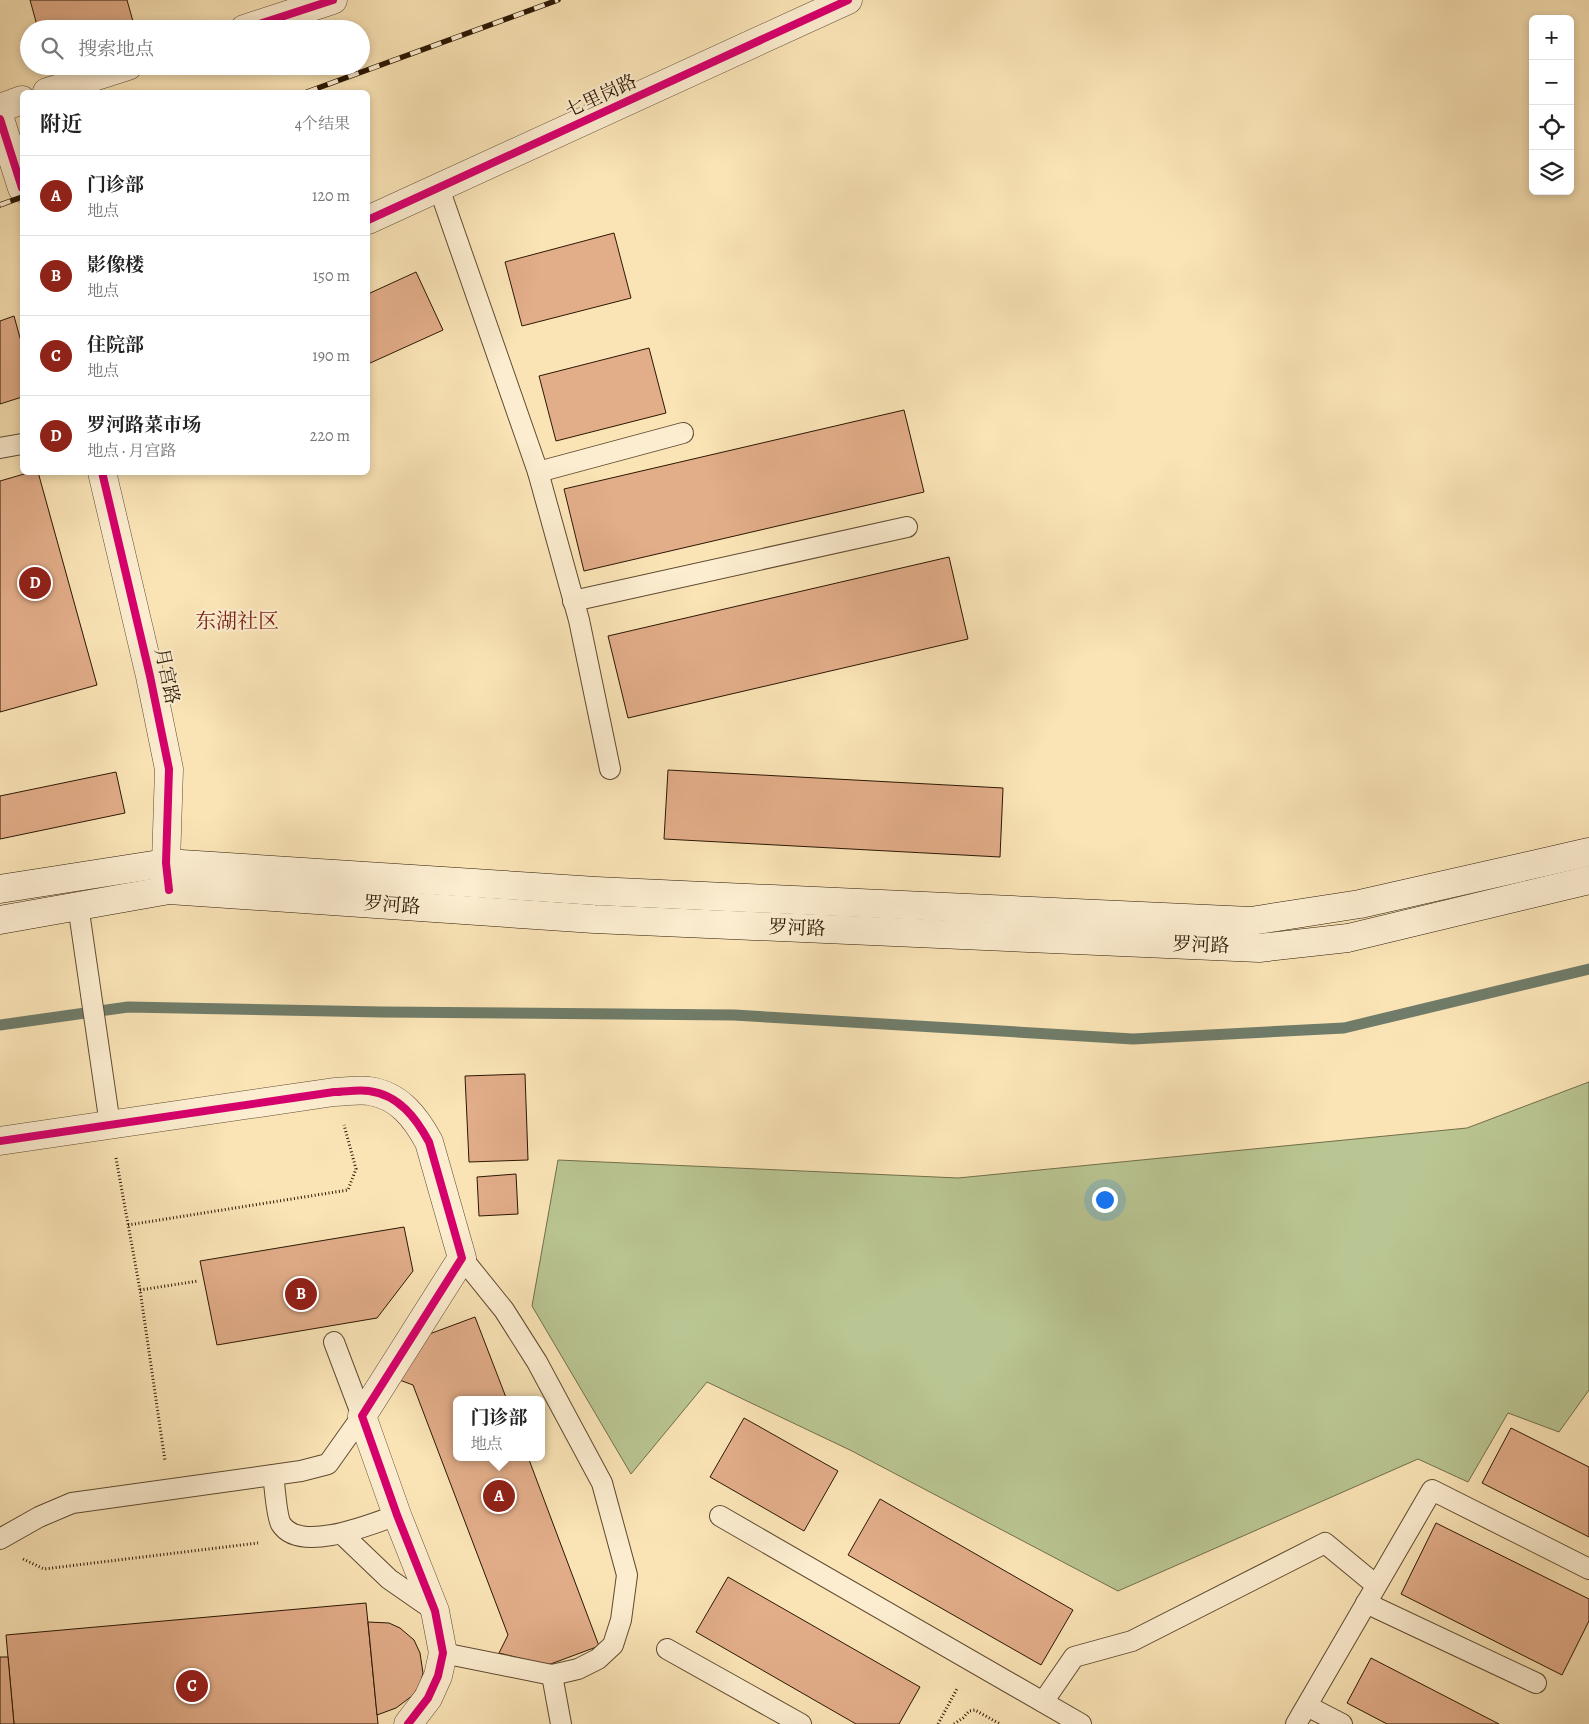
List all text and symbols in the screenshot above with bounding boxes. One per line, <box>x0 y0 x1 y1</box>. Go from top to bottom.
map controls <box>1529 15 1574 195</box>
button: + <box>1529 15 1574 60</box>
search box <box>20 20 370 75</box>
icon: search <box>38 34 66 62</box>
text: 搜索地点 <box>78 36 154 62</box>
button: − <box>1529 60 1574 105</box>
street label: 七里岗路 <box>561 68 641 124</box>
button: locate <box>1529 105 1574 150</box>
text: 附近 <box>40 110 82 138</box>
text: 4个结果 <box>295 113 350 135</box>
button: layers <box>1529 150 1574 195</box>
text: 门诊部 <box>87 172 144 198</box>
text: A <box>51 185 61 207</box>
text: 120 m <box>312 185 350 207</box>
text: 地点 <box>87 200 119 222</box>
text: 影像楼 <box>87 252 144 278</box>
text: B <box>51 265 61 287</box>
text: 150 m <box>313 265 350 287</box>
text: 地点 <box>87 280 119 302</box>
text: 住院部 <box>87 332 144 358</box>
text: C <box>51 345 61 367</box>
text: 190 m <box>312 345 350 367</box>
text: 地点 <box>87 360 119 382</box>
text: 罗河路菜市场 <box>87 412 201 438</box>
text: D <box>50 425 62 447</box>
text: 220 m <box>310 425 350 447</box>
text: 地点 · 月宫路 <box>87 440 177 462</box>
pin: D <box>19 564 51 602</box>
district label: 东湖社区 <box>195 607 279 635</box>
street label: 月宫路 <box>148 645 186 707</box>
street label: 罗河路 <box>363 890 421 920</box>
street label: 罗河路 <box>768 914 826 942</box>
street label: 罗河路 <box>1172 931 1230 959</box>
your location <box>1092 1187 1118 1213</box>
pin: B <box>285 1275 317 1313</box>
popup <box>453 1396 545 1461</box>
text: 门诊部 <box>470 1405 528 1431</box>
text: 地点 <box>470 1433 503 1455</box>
pin: A <box>483 1477 515 1515</box>
pin: C <box>176 1667 208 1705</box>

